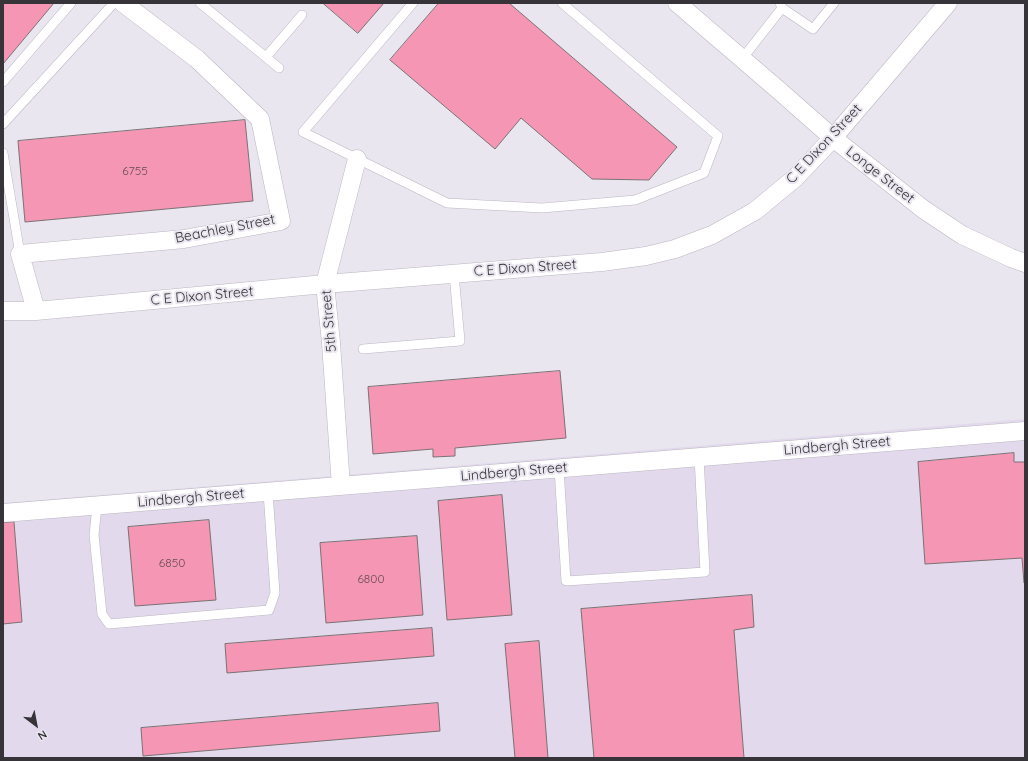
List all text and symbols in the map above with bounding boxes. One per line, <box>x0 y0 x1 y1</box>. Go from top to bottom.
street label: C E Dixon Street <box>783 101 865 187</box>
street label: Longe Street <box>842 143 918 207</box>
house number: 6755 <box>122 164 148 178</box>
street label: Beachley Street <box>173 211 277 247</box>
street label: C E Dixon Street <box>473 256 577 280</box>
street label: C E Dixon Street <box>150 283 254 309</box>
street label: 5th Street <box>318 289 340 353</box>
street label: Lindbergh Street <box>783 433 891 459</box>
street label: Lindbergh Street <box>460 459 568 485</box>
street label: Lindbergh Street <box>137 485 245 511</box>
house number: 6850 <box>159 556 185 570</box>
house number: 6800 <box>357 572 385 586</box>
north arrow <box>16 705 56 745</box>
text: N <box>35 727 50 743</box>

